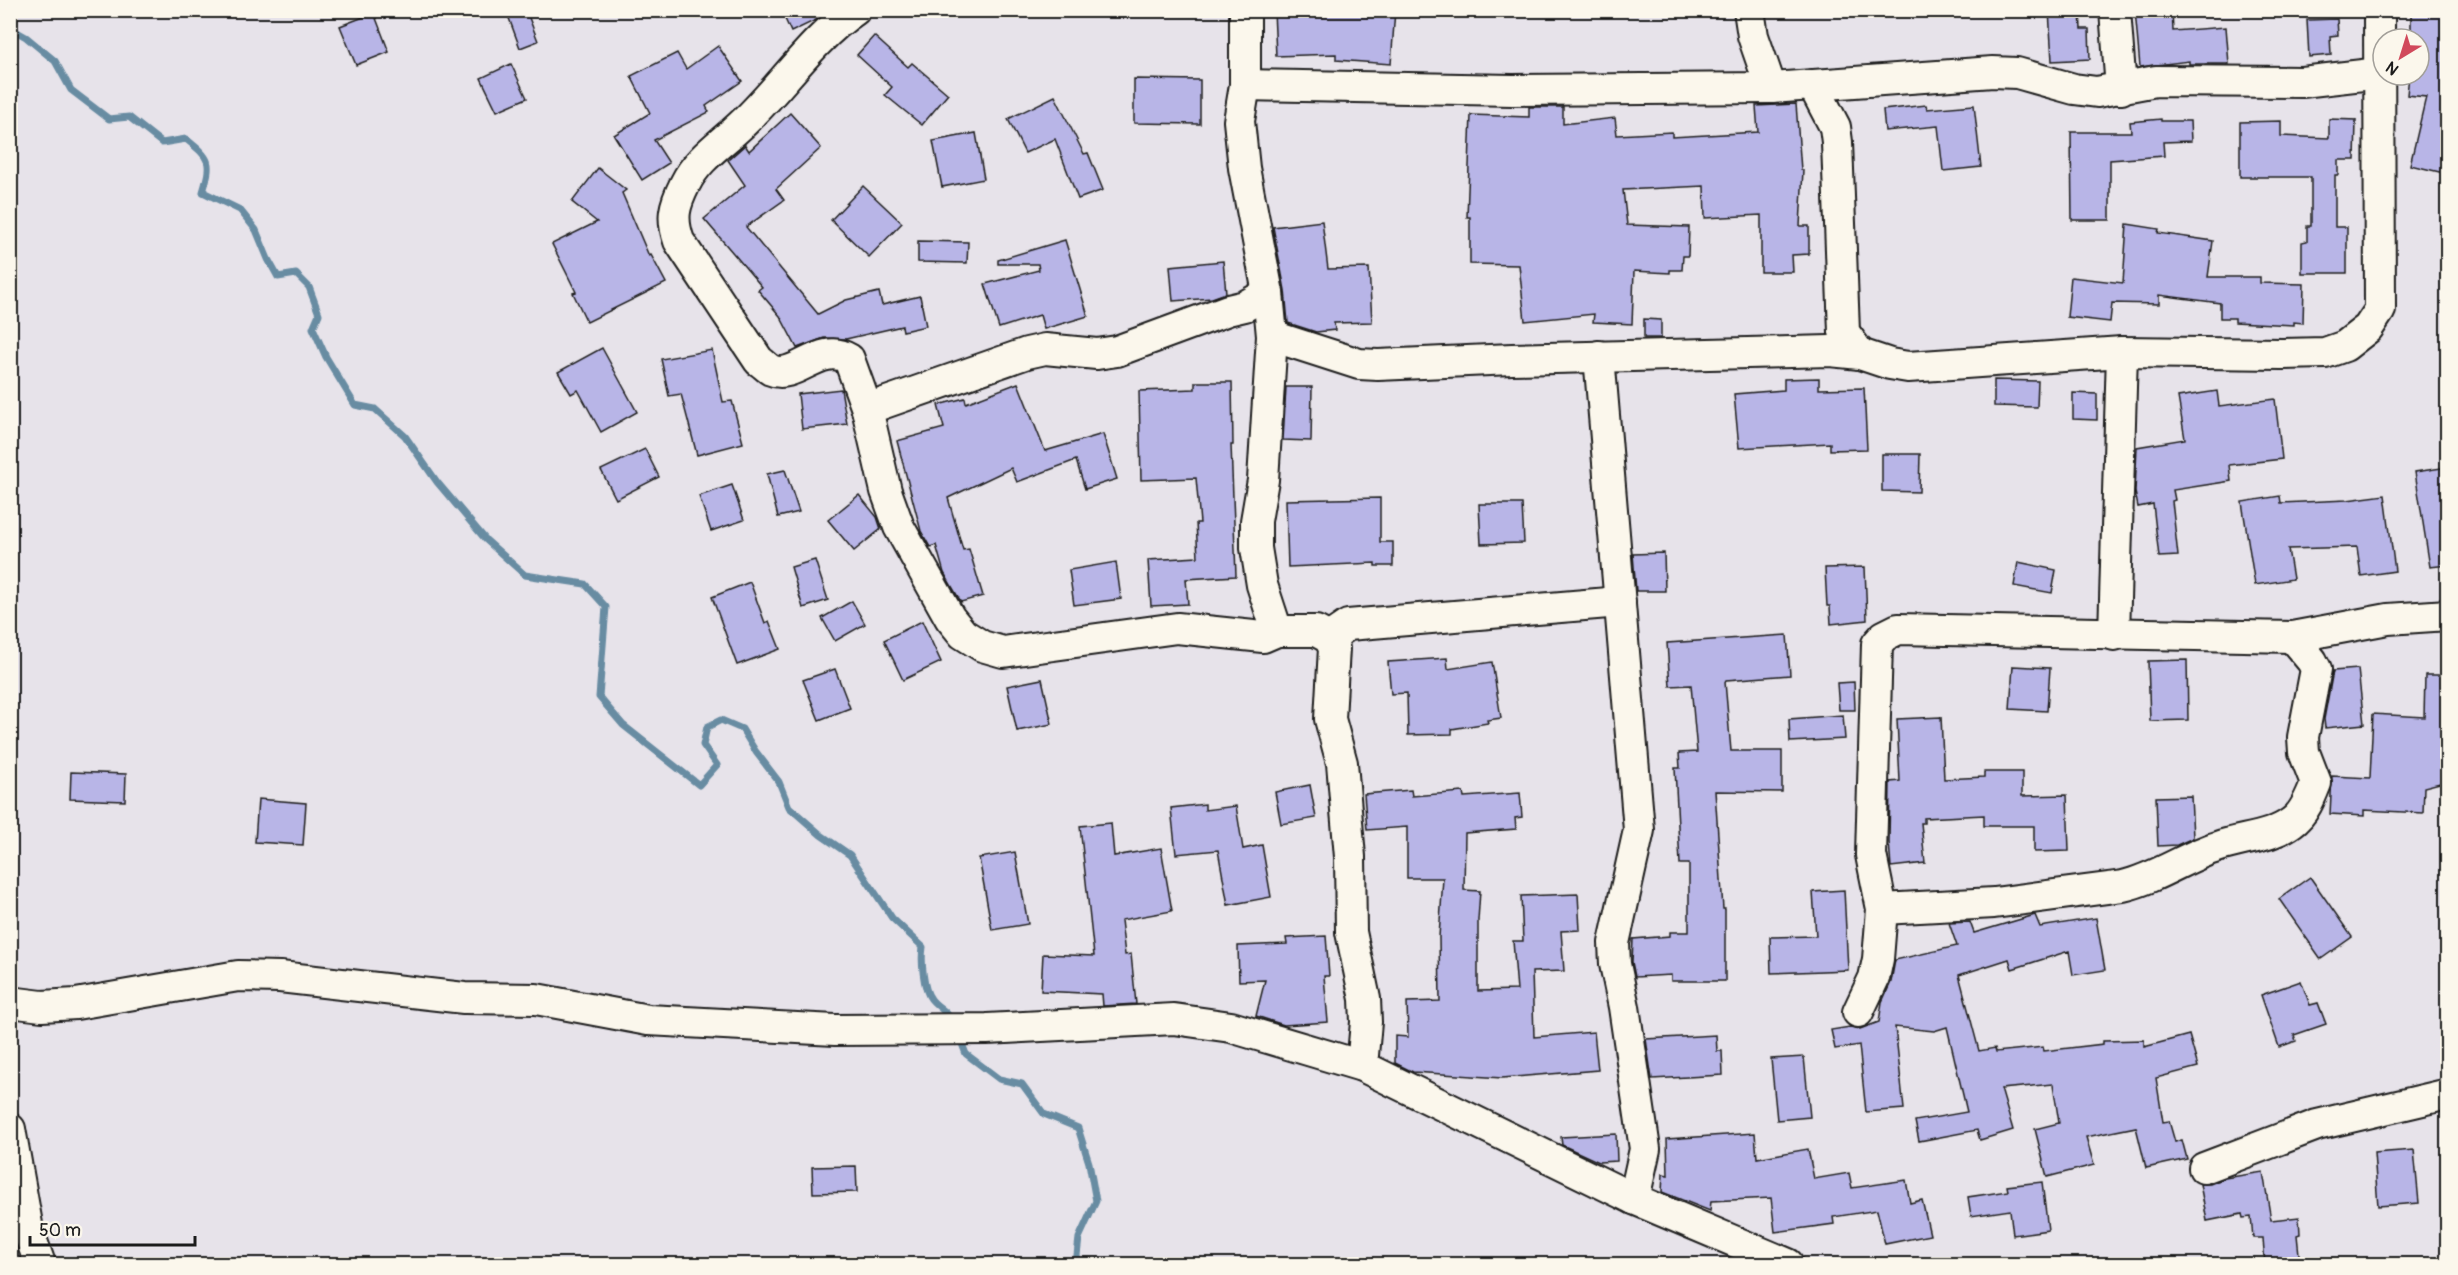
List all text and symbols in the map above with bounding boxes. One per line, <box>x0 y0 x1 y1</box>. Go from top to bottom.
north arrow <box>2371 27 2431 87</box>
text: N <box>2382 57 2403 79</box>
scale bar <box>30 1209 195 1247</box>
text: 50 m <box>39 1219 81 1242</box>

